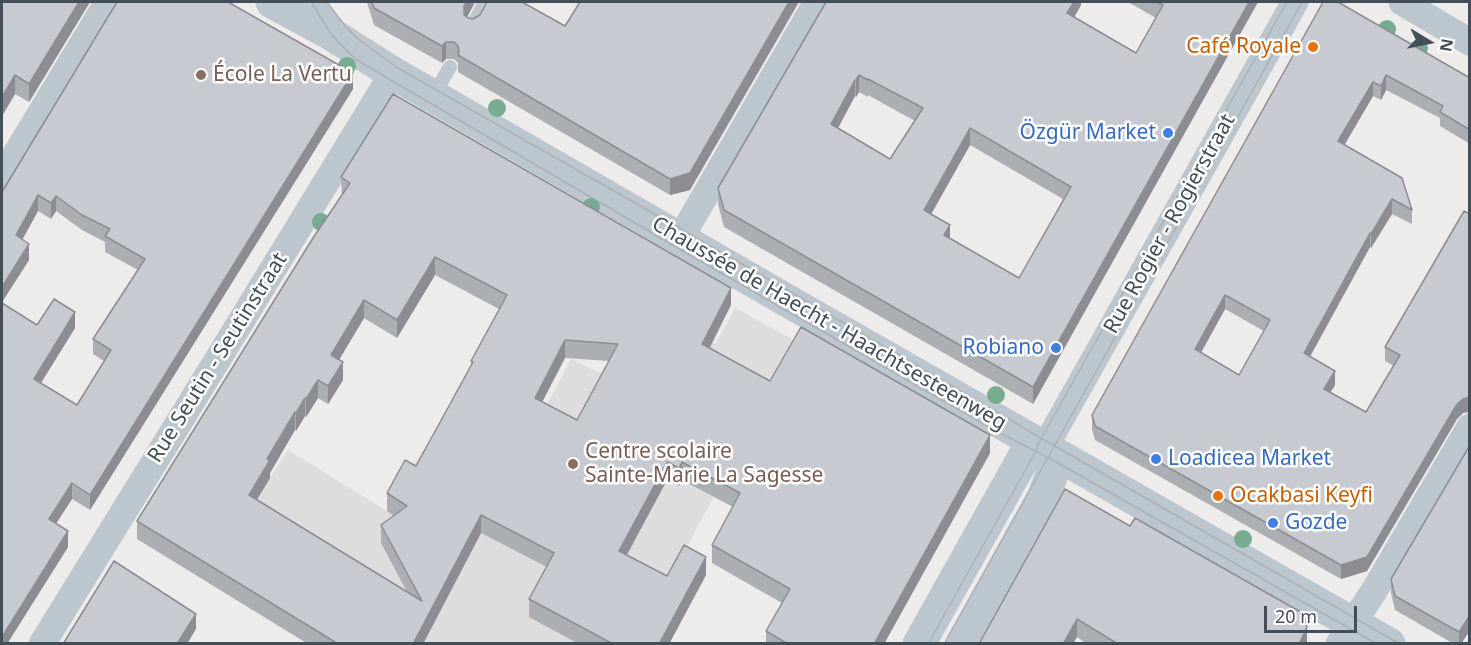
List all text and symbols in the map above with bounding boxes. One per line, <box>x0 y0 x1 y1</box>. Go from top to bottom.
north arrow <box>1399 12 1459 72</box>
place label: Café Royale <box>1186 34 1301 60</box>
text: N <box>1435 37 1459 53</box>
marker: Café Royale <box>1306 40 1320 54</box>
place label: École La Vertu <box>213 62 352 88</box>
marker: École La Vertu <box>194 68 208 82</box>
street label: Rue Rogier - Rogierstraat <box>1099 110 1241 338</box>
place label: Özgür Market <box>1020 120 1156 146</box>
marker: Özgür Market <box>1161 126 1175 140</box>
street label: Chaussée de Haecht - Haachtsesteenweg <box>647 212 1011 436</box>
street label: Rue Seutin - Seutinstraat <box>143 248 293 468</box>
place label: Robiano <box>962 335 1044 361</box>
marker: Robiano <box>1049 341 1063 355</box>
place label: Centre scolaire Sainte-Marie La Sagesse <box>585 439 823 489</box>
place label: Loadicea Market <box>1168 446 1331 472</box>
marker: Loadicea Market <box>1149 452 1163 466</box>
marker: Centre scolaire Sainte-Marie La Sagesse <box>566 457 580 471</box>
place label: Ocakbasi Keyfi <box>1230 483 1373 509</box>
marker: Ocakbasi Keyfi <box>1211 489 1225 503</box>
place label: Gozde <box>1285 510 1347 536</box>
marker: Gozde <box>1266 516 1280 530</box>
scale bar <box>1267 594 1360 632</box>
text: 20 m <box>1275 604 1317 628</box>

